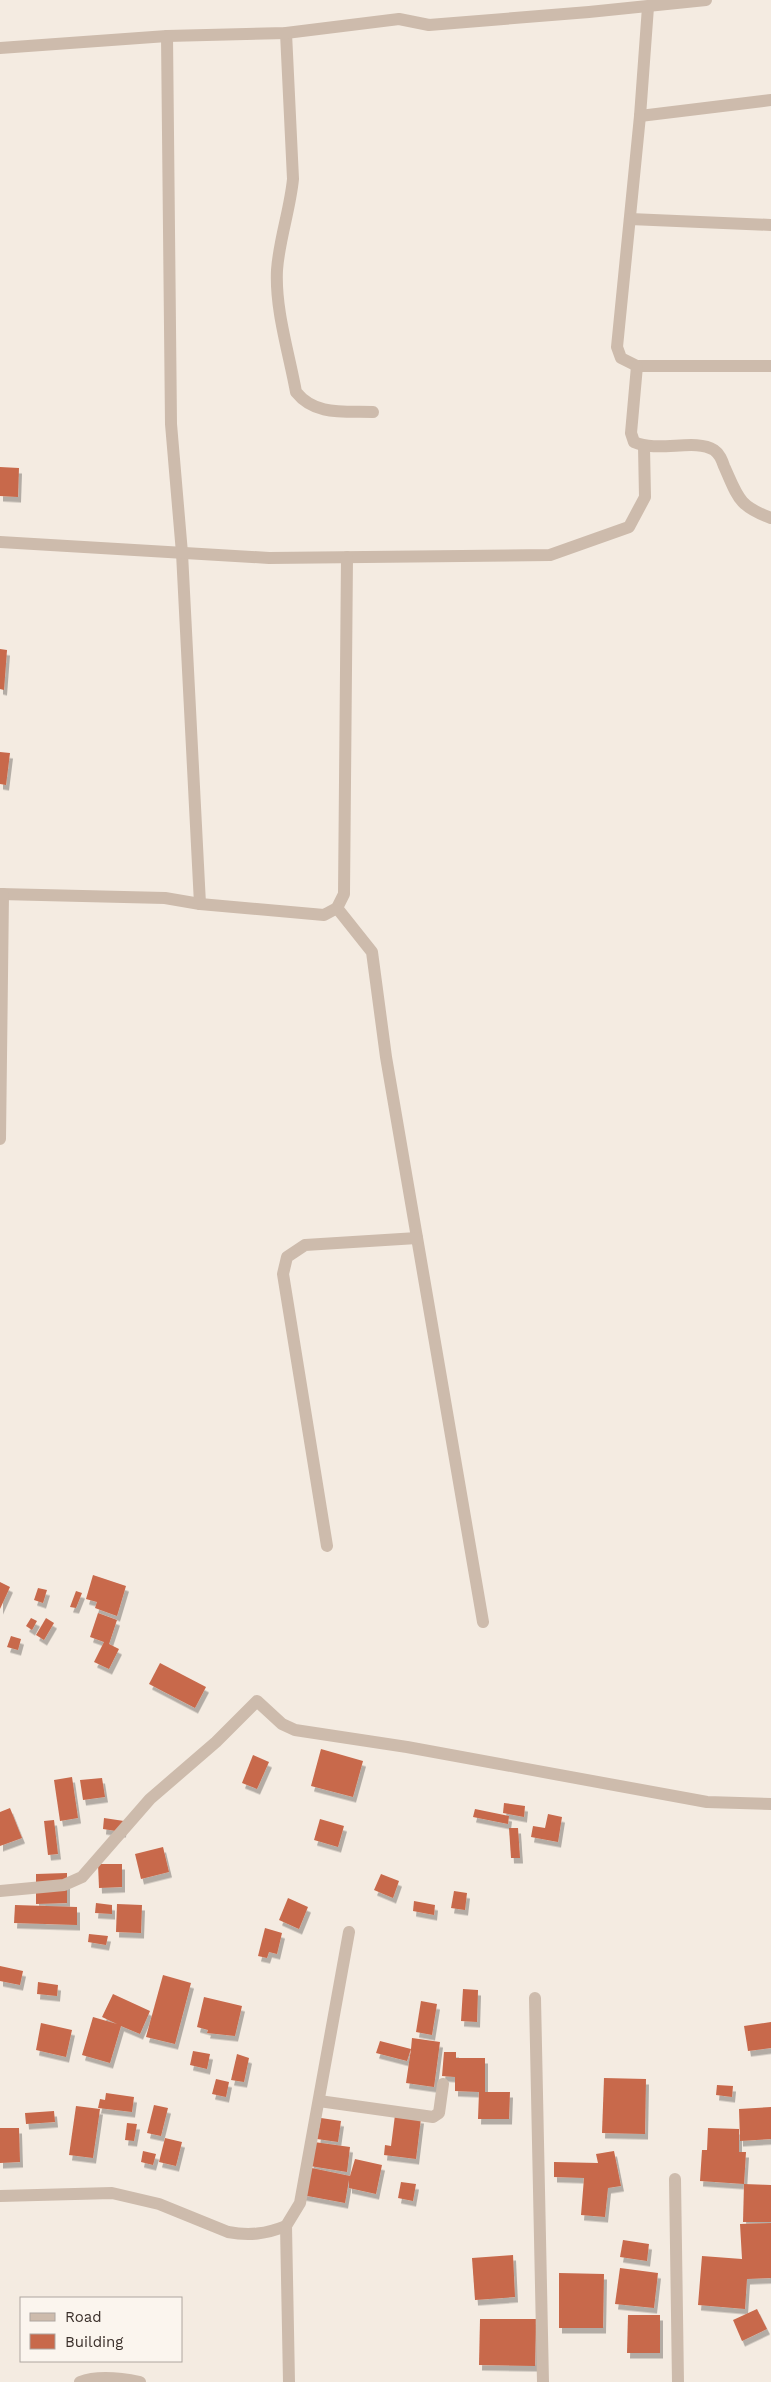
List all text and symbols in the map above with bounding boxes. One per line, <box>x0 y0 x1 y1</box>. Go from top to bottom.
legend <box>20 2297 182 2362</box>
text: Road <box>65 2308 102 2326</box>
text: Building <box>65 2333 123 2351</box>

